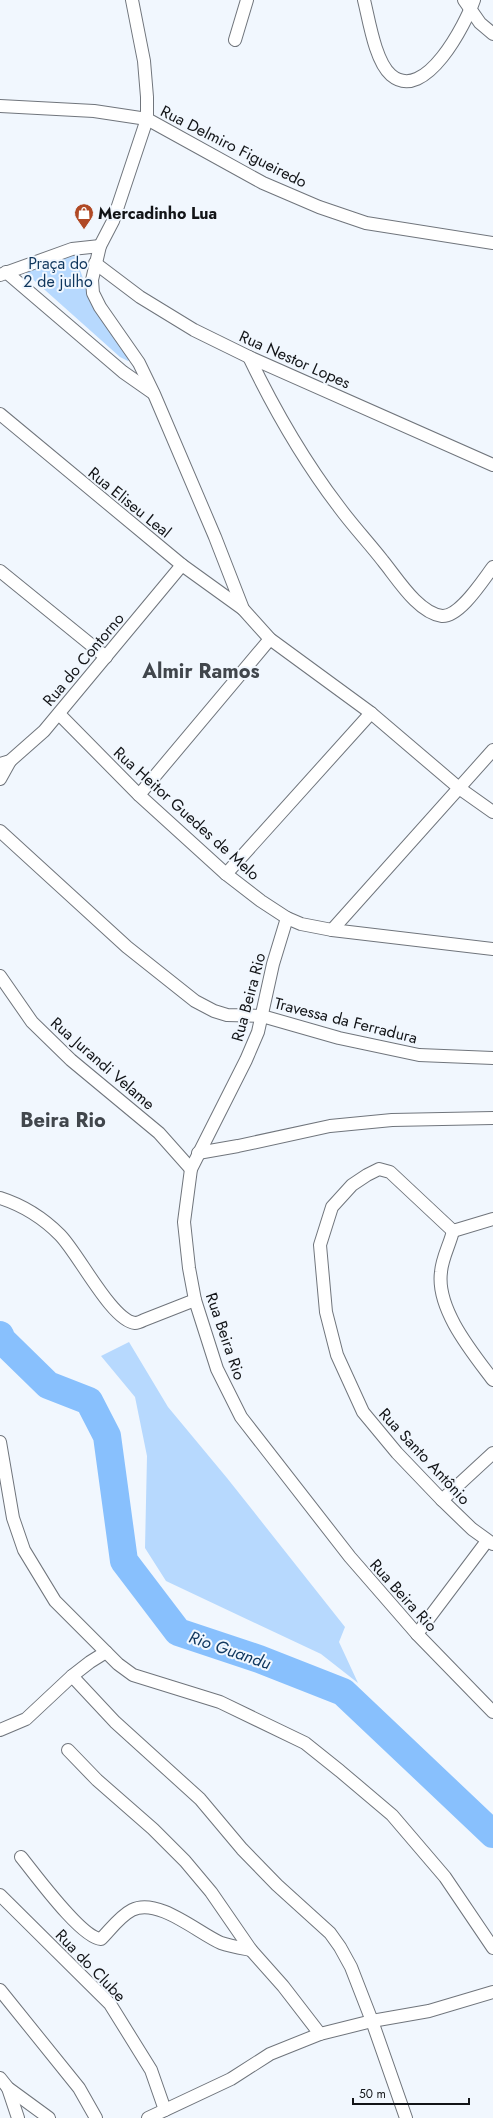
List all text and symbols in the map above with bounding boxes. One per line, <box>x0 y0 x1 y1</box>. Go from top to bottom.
street label: Rua Delmiro Figueiredo <box>157 100 311 193</box>
shop icon: Mercadinho Lua <box>73 202 95 230</box>
place label: Mercadinho Lua <box>98 202 217 225</box>
park label: Praça do 2 de julho <box>23 252 93 293</box>
street label: Rua Nestor Lopes <box>236 325 354 394</box>
street label: Rua Eliseu Leal <box>83 462 176 543</box>
street label: Rua do Contorno <box>37 607 130 711</box>
district label: Almir Ramos <box>141 657 260 686</box>
street label: Rua Heitor Guedes de Melo <box>108 741 265 886</box>
street label: Rua Beira Rio <box>226 950 271 1044</box>
street label: Travessa da Ferradura <box>272 992 420 1049</box>
street label: Rua Jurandi Velame <box>46 1012 160 1115</box>
district label: Beira Rio <box>20 1106 106 1135</box>
street label: Rua Beira Rio <box>200 1289 251 1383</box>
street label: Rua Santo Antônio <box>374 1403 476 1510</box>
street label: Rua Beira Rio <box>365 1554 443 1637</box>
water label: Rio Guandu <box>186 1625 275 1675</box>
street label: Rua do Clube <box>50 1924 131 2007</box>
scale bar <box>353 2080 469 2106</box>
text: 50 m <box>359 2085 386 2103</box>

